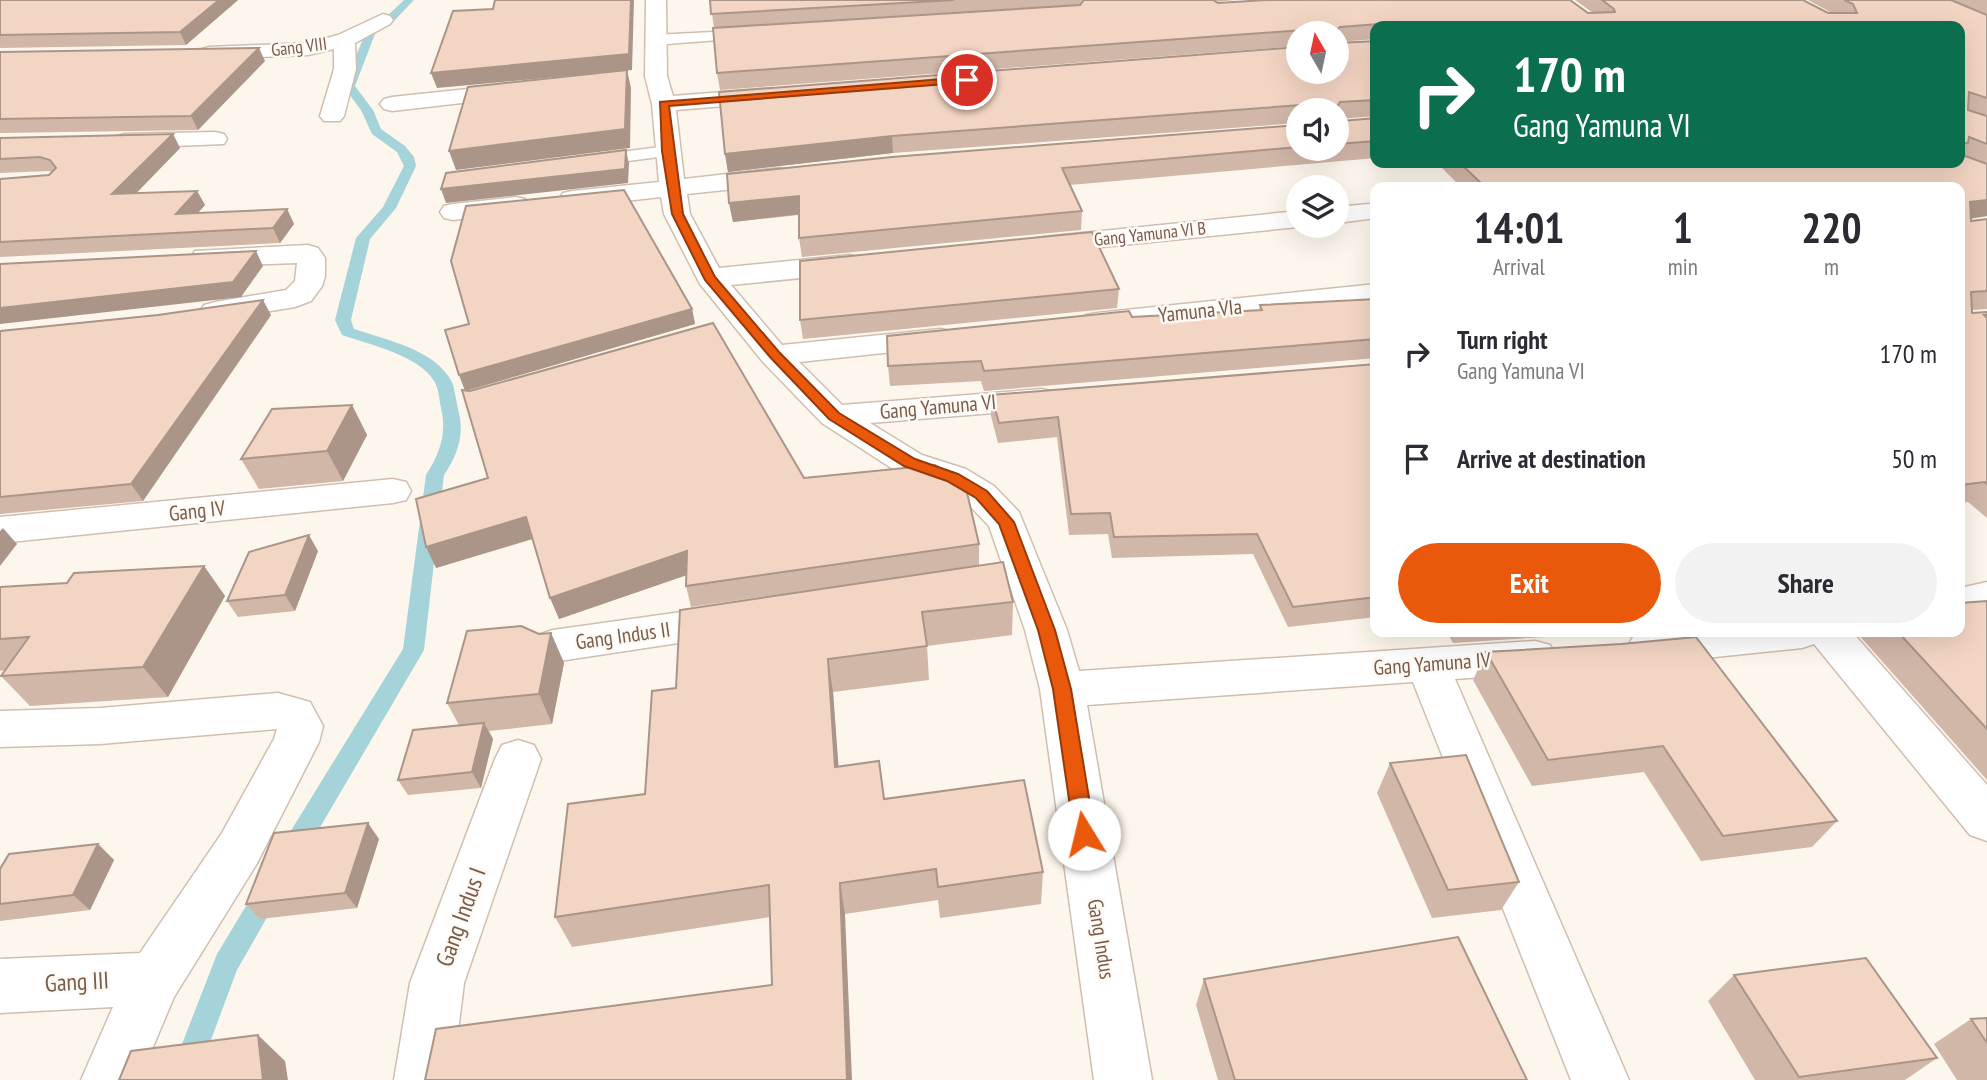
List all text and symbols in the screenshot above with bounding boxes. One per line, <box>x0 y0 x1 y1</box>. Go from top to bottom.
north arrow <box>1286 21 1349 84</box>
map controls <box>1286 21 1349 238</box>
street label: Gang VIII <box>270 32 328 61</box>
text: 170 m <box>1513 42 1626 106</box>
icon: right <box>1398 49 1489 140</box>
pin <box>937 50 997 110</box>
icon: arrive <box>948 61 986 99</box>
button: sound <box>1286 98 1349 161</box>
text: Gang Yamuna VI <box>1513 104 1691 146</box>
button: layers <box>1286 175 1349 238</box>
text: 14:01 <box>1473 200 1564 255</box>
text: 1 <box>1673 200 1693 255</box>
text: 220 <box>1801 200 1862 255</box>
street label: Gang Yamuna VI B <box>1093 216 1207 251</box>
text: Arrival <box>1493 252 1545 281</box>
text: min <box>1668 252 1698 281</box>
text: m <box>1824 252 1839 281</box>
street label: Yamuna VIa <box>1157 293 1243 328</box>
text: Turn right <box>1457 323 1548 356</box>
icon: right <box>1398 335 1436 373</box>
text: 170 m <box>1879 337 1937 370</box>
text: Gang Yamuna VI <box>1457 356 1585 385</box>
street label: Gang Yamuna VI <box>879 388 997 425</box>
icon: arrive <box>1398 440 1436 478</box>
text: Arrive at destination <box>1457 442 1646 475</box>
text: 50 m <box>1891 442 1937 475</box>
street label: Gang IV <box>168 494 227 527</box>
button: Exit <box>1398 543 1661 623</box>
button: Share <box>1675 543 1937 623</box>
street label: Gang Indus II <box>574 616 672 655</box>
street label: Gang Yamuna IV <box>1373 646 1492 681</box>
position arrow <box>1047 797 1121 871</box>
street label: Gang Indus I <box>428 863 493 971</box>
street label: Gang Indus <box>1082 897 1121 981</box>
street label: Gang III <box>44 964 110 999</box>

